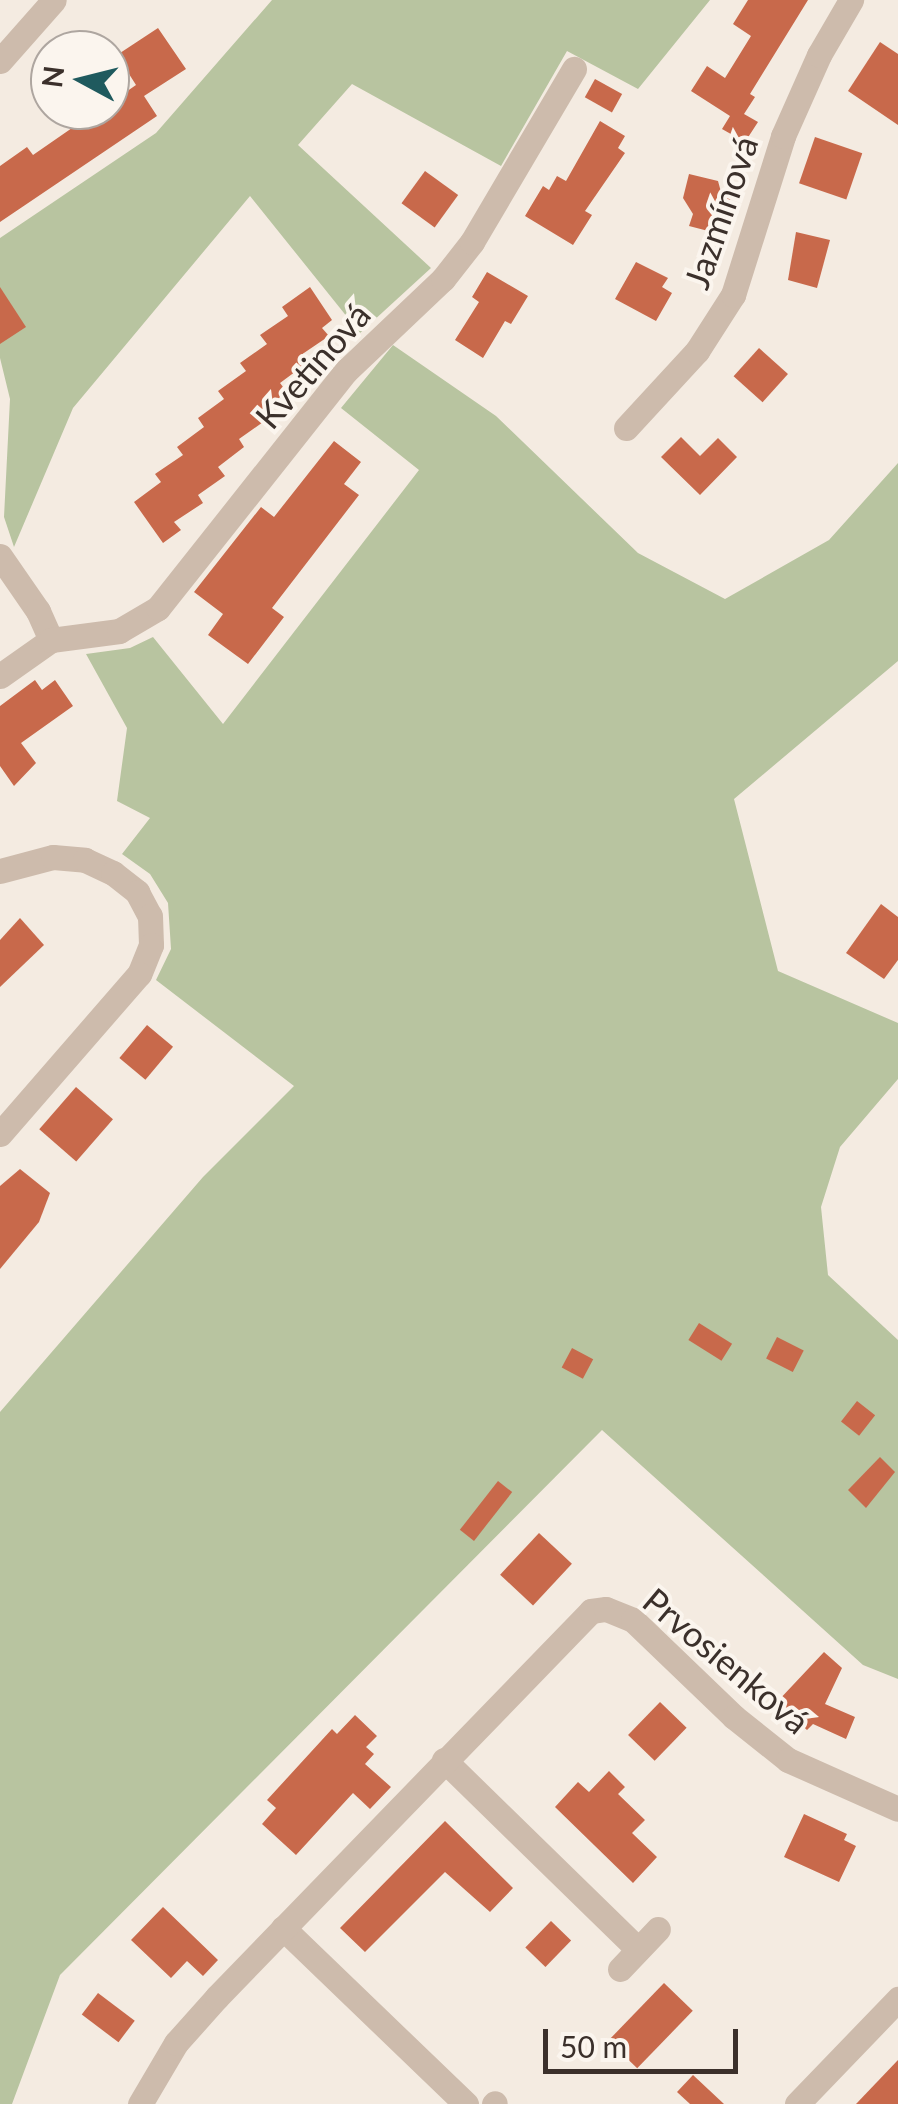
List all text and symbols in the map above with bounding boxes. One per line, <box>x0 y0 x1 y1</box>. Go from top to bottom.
north arrow <box>30 30 130 130</box>
text: N <box>34 64 70 89</box>
street label: Jazmínová <box>674 130 766 294</box>
street label: Kvetinová <box>246 294 378 436</box>
street label: Prvosienková <box>636 1578 818 1742</box>
scale bar <box>548 2009 743 2071</box>
text: 50 m <box>560 2028 627 2064</box>

